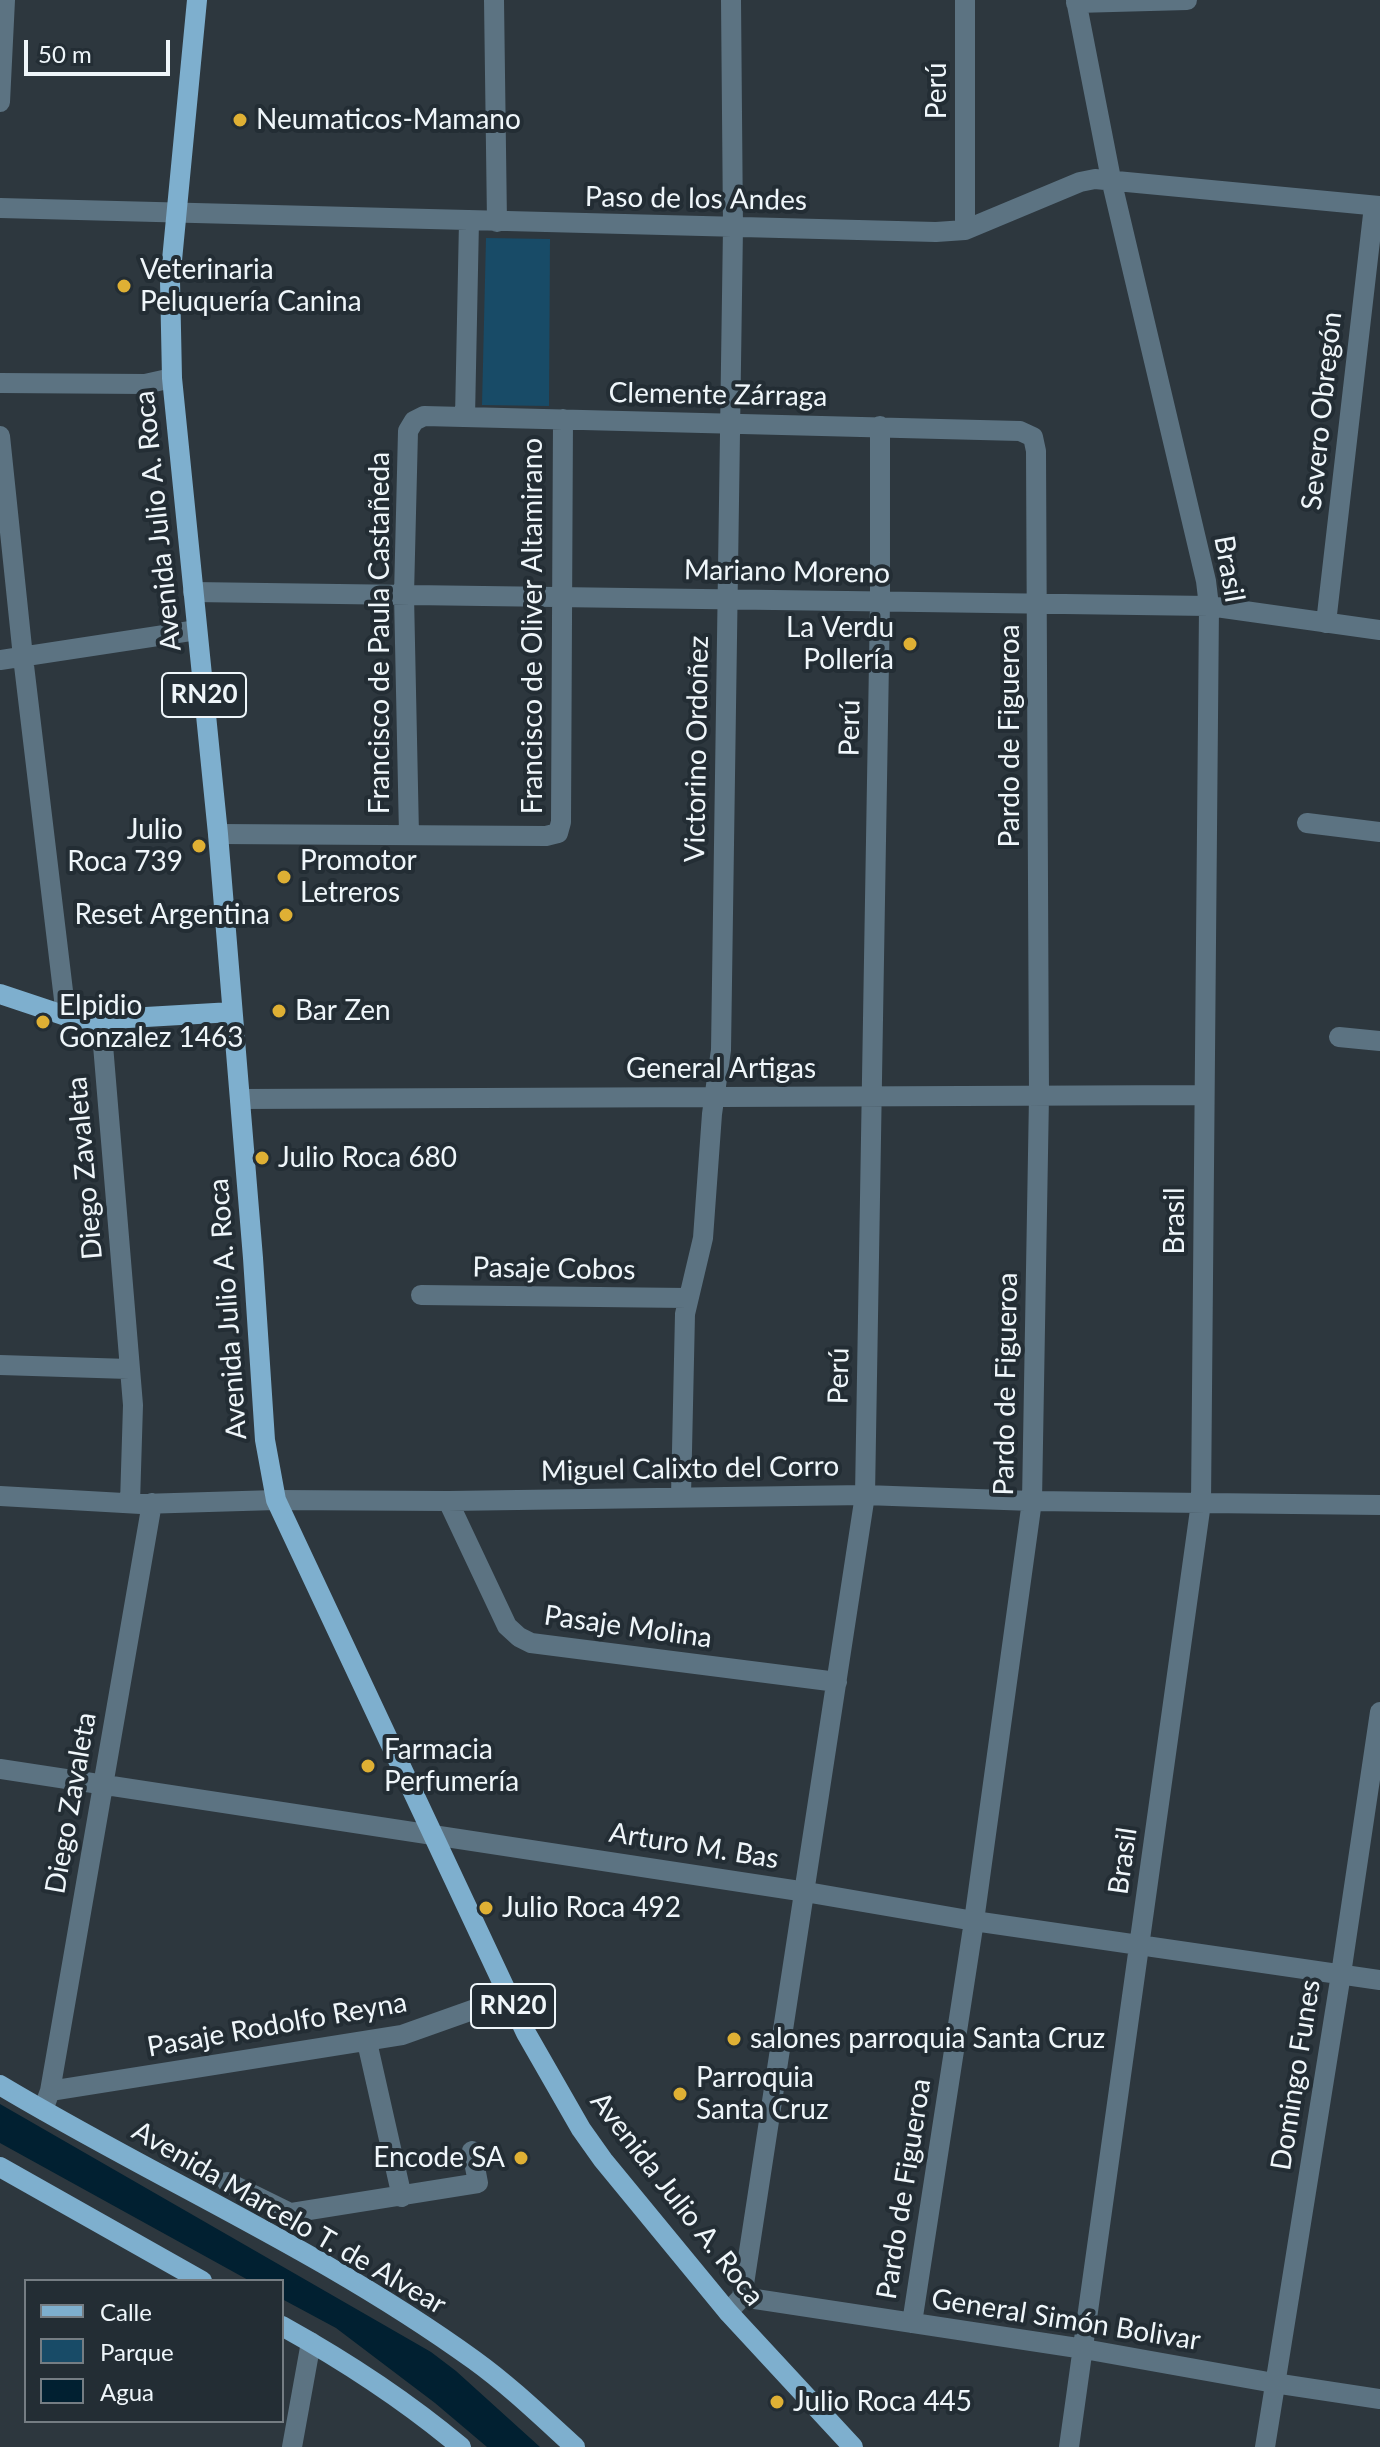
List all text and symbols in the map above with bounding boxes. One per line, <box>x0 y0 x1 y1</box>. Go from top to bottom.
scale bar <box>28 24 174 74</box>
text: 50 m <box>38 39 92 68</box>
street label: Perú <box>920 63 954 119</box>
place label: Neumaticos-Mamano <box>256 103 521 137</box>
marker: Neumaticos-Mamano <box>231 111 249 129</box>
street label: Paso de los Andes <box>585 180 807 218</box>
place label: Veterinaria Peluquería Canina <box>140 253 362 319</box>
marker: Veterinaria Peluquería Canina <box>115 277 133 295</box>
street label: Severo Obregón <box>1295 310 1349 512</box>
street label: Clemente Zárraga <box>608 376 828 414</box>
street label: Avenida Julio A. Roca <box>128 389 188 653</box>
street label: Francisco de Oliver Altamirano <box>516 438 550 814</box>
street label: Francisco de Paula Castañeda <box>363 452 397 814</box>
street label: Brasil <box>1207 533 1251 605</box>
street label: Mariano Moreno <box>684 553 890 591</box>
place label: La Verdu Pollería <box>786 611 894 677</box>
street label: Pardo de Figueroa <box>993 624 1027 848</box>
street label: Victorino Ordoñez <box>678 635 716 863</box>
marker: La Verdu Pollería <box>901 635 919 653</box>
road number: RN20 <box>162 673 246 717</box>
street label: Perú <box>833 699 867 757</box>
place label: Julio Roca 739 <box>67 813 183 879</box>
marker: Julio Roca 739 <box>190 837 208 855</box>
place label: Promotor Letreros <box>300 844 417 910</box>
marker: Promotor Letreros <box>275 868 293 886</box>
place label: Reset Argentina <box>74 898 270 932</box>
marker: Reset Argentina <box>277 906 295 924</box>
place label: Elpidio Gonzalez 1463 <box>59 989 244 1055</box>
place label: Bar Zen <box>295 994 391 1028</box>
marker: Bar Zen <box>270 1002 288 1020</box>
marker: Elpidio Gonzalez 1463 <box>34 1013 52 1031</box>
street label: General Artigas <box>626 1052 816 1086</box>
street label: Diego Zavaleta <box>60 1075 110 1261</box>
place label: Julio Roca 680 <box>278 1141 457 1175</box>
marker: Julio Roca 680 <box>253 1149 271 1167</box>
street label: Avenida Julio A. Roca <box>202 1177 254 1441</box>
street label: Brasil <box>1158 1187 1192 1255</box>
street label: Pasaje Cobos <box>472 1251 636 1287</box>
street label: Pardo de Figueroa <box>987 1272 1025 1496</box>
street label: Perú <box>822 1347 856 1405</box>
street label: Miguel Calixto del Corro <box>541 1450 839 1488</box>
street label: Pasaje Molina <box>542 1599 714 1655</box>
street label: Diego Zavaleta <box>39 1710 103 1896</box>
place label: Farmacia Perfumería <box>384 1733 519 1799</box>
marker: Farmacia Perfumería <box>359 1757 377 1775</box>
street label: Arturo M. Bas <box>607 1816 781 1876</box>
street label: Brasil <box>1102 1825 1144 1897</box>
place label: Julio Roca 492 <box>502 1891 681 1925</box>
marker: Julio Roca 492 <box>477 1899 495 1917</box>
street label: Domingo Funes <box>1264 1977 1328 2173</box>
road number: RN20 <box>471 1984 555 2028</box>
street label: Pasaje Rodolfo Reyna <box>145 1986 409 2064</box>
place label: salones parroquia Santa Cruz <box>750 2022 1105 2056</box>
marker: salones parroquia Santa Cruz <box>725 2030 743 2048</box>
place label: Parroquia Santa Cruz <box>696 2061 829 2127</box>
street label: Pardo de Figueroa <box>870 2076 938 2302</box>
marker: Parroquia Santa Cruz <box>671 2085 689 2103</box>
street label: Avenida Julio A. Roca <box>583 2086 771 2312</box>
street label: Avenida Marcelo T. de Alvear <box>126 2114 452 2322</box>
place label: Encode SA <box>373 2141 505 2175</box>
marker: Encode SA <box>512 2149 530 2167</box>
legend <box>24 2279 284 2423</box>
street label: General Simón Bolivar <box>929 2282 1203 2358</box>
text: Calle <box>100 2297 152 2326</box>
text: Parque <box>100 2337 174 2366</box>
text: Agua <box>100 2377 154 2406</box>
place label: Julio Roca 445 <box>793 2385 972 2419</box>
marker: Julio Roca 445 <box>768 2393 786 2411</box>

